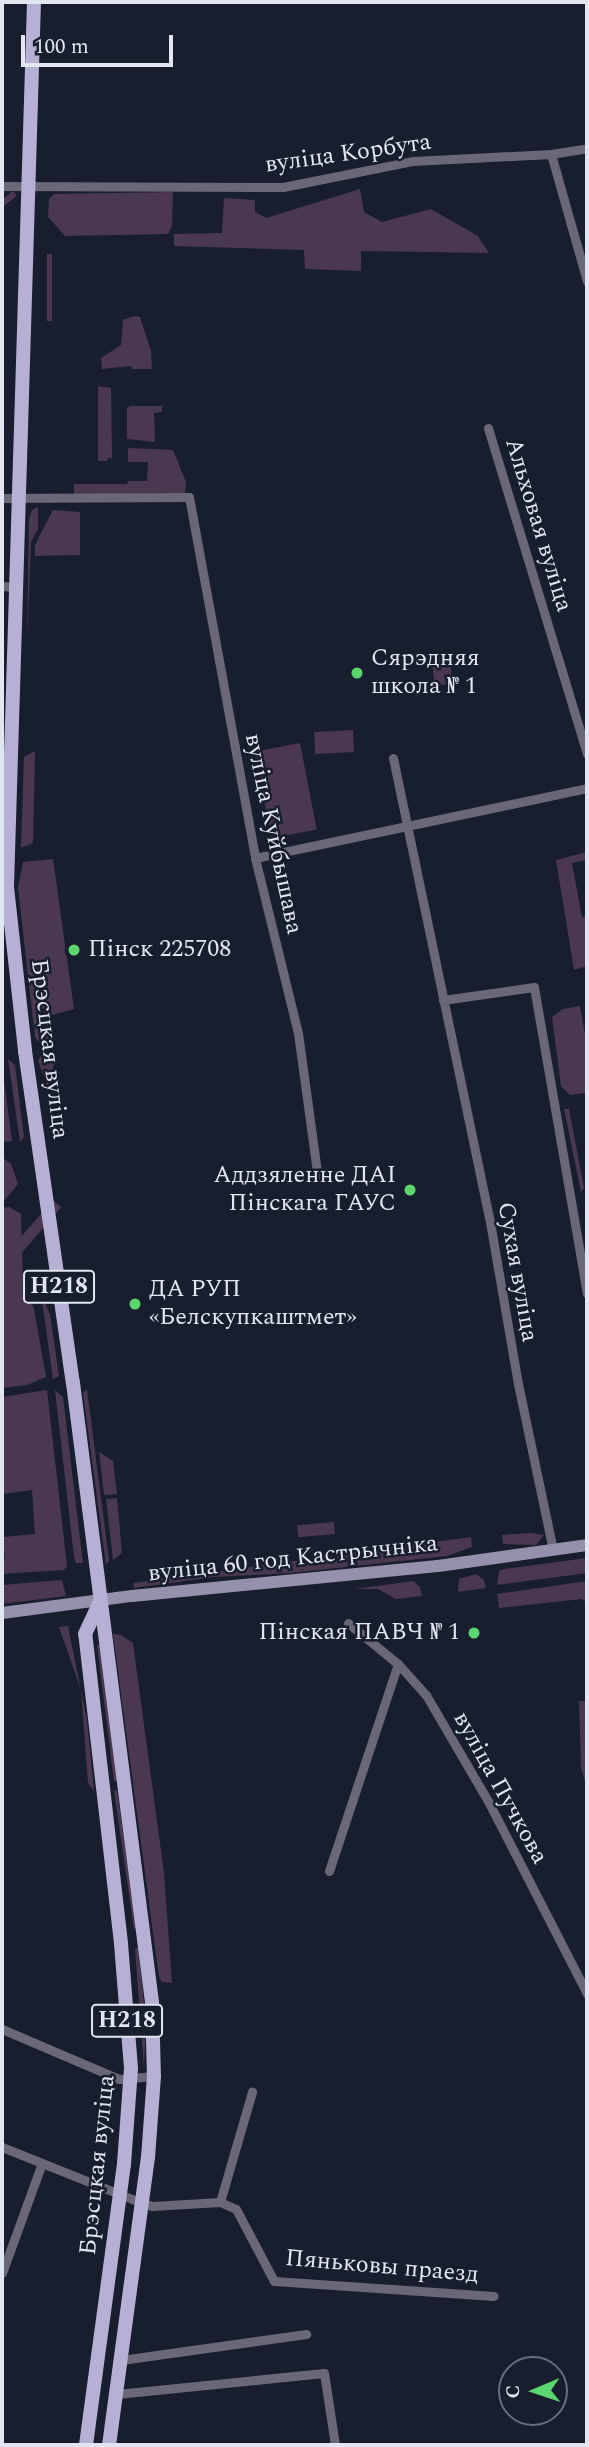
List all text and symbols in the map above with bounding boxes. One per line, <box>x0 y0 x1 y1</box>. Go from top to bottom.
scale bar <box>24 21 177 65</box>
text: 100 m <box>34 31 89 63</box>
street label: вуліца Корбута <box>263 128 433 180</box>
street label: Альховая вуліца <box>498 435 578 615</box>
place label: Сярэдняя школа № 1 <box>371 645 480 701</box>
marker: Сярэдняя школа № 1 <box>349 665 365 681</box>
street label: вуліца Куйбышава <box>238 731 308 937</box>
place label: Пінск 225708 <box>88 936 231 964</box>
marker: Пінск 225708 <box>66 942 82 958</box>
street label: Брэсцкая вуліца <box>24 957 74 1141</box>
place label: Аддзяленне ДАІ Пінскага ГАУС <box>213 1162 396 1218</box>
marker: Аддзяленне ДАІ Пінскага ГАУС <box>402 1182 418 1198</box>
street label: Сухая вуліца <box>491 1200 543 1344</box>
road number: Н218 <box>22 1268 96 1306</box>
place label: ДА РУП «Белскупкаштмет» <box>149 1276 357 1332</box>
marker: ДА РУП «Белскупкаштмет» <box>127 1296 143 1312</box>
street label: вуліца 60 год Кастрычніка <box>147 1529 439 1589</box>
place label: Пінская ПАВЧ № 1 <box>258 1619 460 1647</box>
marker: Пінская ПАВЧ № 1 <box>466 1625 482 1641</box>
street label: вуліца Пучкова <box>446 1707 554 1869</box>
road number: Н218 <box>90 2002 164 2040</box>
street label: Брэсцкая вуліца <box>74 2073 122 2257</box>
street label: Пяньковы праезд <box>284 2244 480 2290</box>
north arrow <box>498 2356 568 2426</box>
text: С <box>499 2384 528 2399</box>

